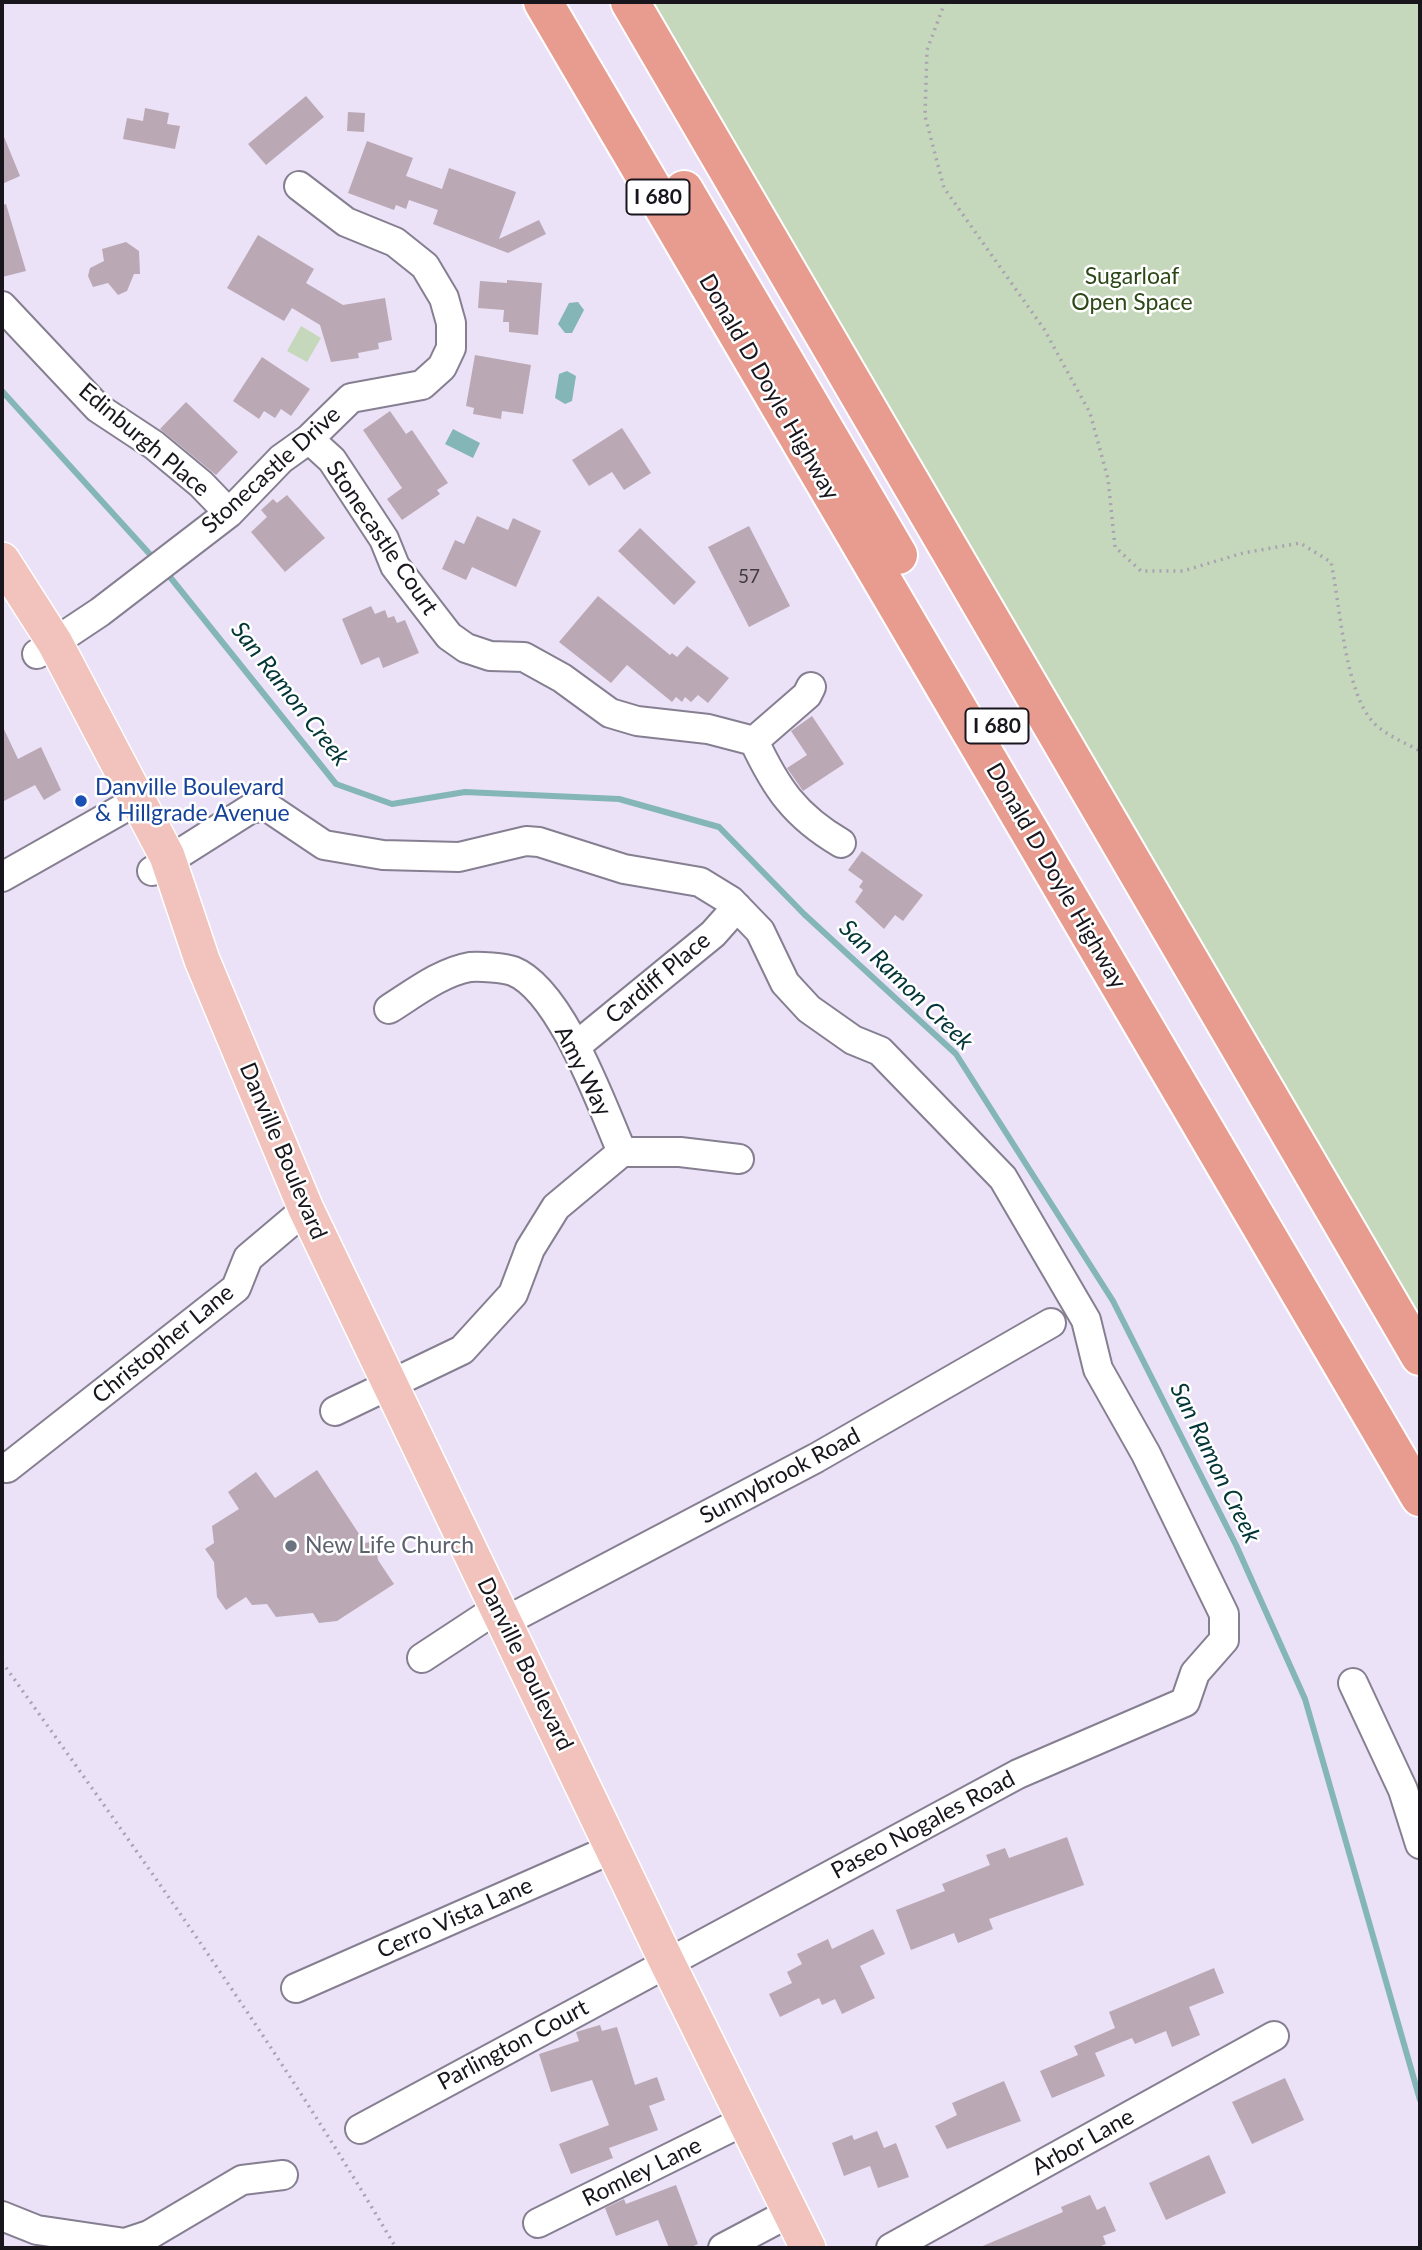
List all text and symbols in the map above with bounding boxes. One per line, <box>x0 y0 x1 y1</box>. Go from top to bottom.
road number: I 680 <box>626 180 690 214</box>
park label: Sugarloaf Open Space <box>1071 263 1193 317</box>
street label: Donald D Doyle Highway <box>693 269 845 505</box>
street label: Edinburgh Place <box>73 377 215 503</box>
street label: Stonecastle Drive <box>196 401 346 539</box>
street label: Stonecastle Court <box>320 456 444 620</box>
house number: 57 <box>738 566 760 588</box>
water label: San Ramon Creek <box>225 616 355 772</box>
road number: I 680 <box>965 708 1028 744</box>
street label: Donald D Doyle Highway <box>980 758 1132 994</box>
place label: Danville Boulevard & Hillgrade Avenue <box>95 774 290 828</box>
marker: Danville Boulevard & Hillgrade Avenue <box>73 793 89 809</box>
water label: San Ramon Creek <box>833 914 979 1056</box>
street label: Cardiff Place <box>600 926 716 1030</box>
street label: Amy Way <box>549 1021 617 1121</box>
street label: Danville Boulevard <box>233 1059 333 1243</box>
street label: Christopher Lane <box>87 1279 239 1409</box>
water label: San Ramon Creek <box>1164 1378 1266 1548</box>
street label: Sunnybrook Road <box>695 1422 865 1530</box>
place label: New Life Church <box>305 1532 474 1560</box>
marker: New Life Church <box>283 1538 299 1554</box>
street label: Danville Boulevard <box>471 1573 579 1755</box>
street label: Paseo Nogales Road <box>826 1765 1020 1885</box>
street label: Cerro Vista Lane <box>373 1871 537 1965</box>
street label: Parlington Court <box>433 1994 593 2096</box>
street label: Arbor Lane <box>1027 2103 1139 2181</box>
street label: Romley Lane <box>578 2131 706 2213</box>

